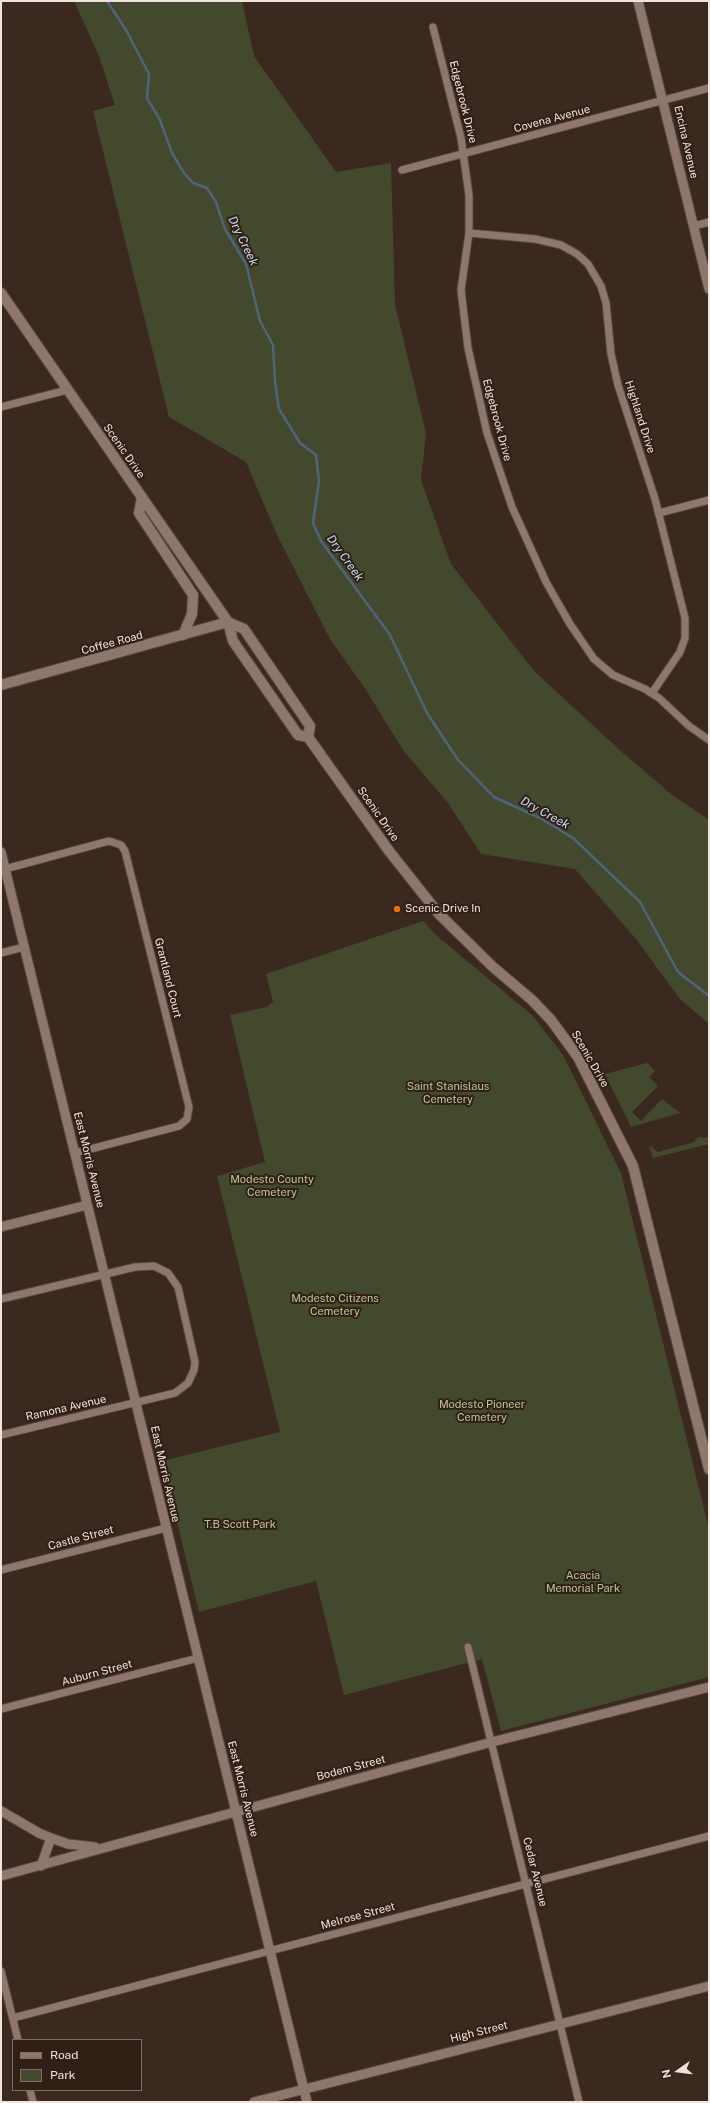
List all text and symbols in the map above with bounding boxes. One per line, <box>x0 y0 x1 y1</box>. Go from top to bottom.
street label: Edgebrook Drive <box>446 59 480 145</box>
street label: Covena Avenue <box>513 103 591 135</box>
street label: Encina Avenue <box>671 104 701 180</box>
water label: Dry Creek <box>225 214 261 268</box>
street label: Edgebrook Drive <box>480 377 514 463</box>
street label: Highland Drive <box>622 379 658 455</box>
street label: Scenic Drive <box>100 421 148 481</box>
water label: Dry Creek <box>323 532 367 584</box>
street label: Coffee Road <box>80 628 144 658</box>
street label: Scenic Drive <box>354 784 402 844</box>
water label: Dry Creek <box>518 794 572 832</box>
place label: Scenic Drive In <box>405 902 481 916</box>
marker: Scenic Drive In <box>392 904 402 914</box>
street label: Grantland Court <box>152 937 184 1019</box>
street label: Scenic Drive <box>568 1028 612 1090</box>
park label: Saint Stanislaus Cemetery <box>407 1080 489 1106</box>
street label: East Morris Avenue <box>71 1111 107 1209</box>
park label: Modesto County Cemetery <box>230 1173 314 1199</box>
park label: Modesto Citizens Cemetery <box>291 1292 379 1318</box>
street label: Ramona Avenue <box>25 1392 107 1424</box>
park label: Modesto Pioneer Cemetery <box>439 1398 525 1424</box>
street label: East Morris Avenue <box>148 1425 182 1523</box>
park label: T.B Scott Park <box>204 1518 276 1532</box>
street label: Castle Street <box>47 1523 115 1553</box>
park label: Acacia Memorial Park <box>546 1569 620 1595</box>
street label: Auburn Street <box>60 1657 134 1689</box>
street label: East Morris Avenue <box>225 1740 261 1838</box>
street label: Bodem Street <box>315 1752 387 1784</box>
street label: Cedar Avenue <box>520 1836 550 1908</box>
street label: Melrose Street <box>320 1900 396 1932</box>
street label: High Street <box>449 2018 509 2046</box>
legend <box>12 2039 142 2091</box>
text: Road <box>50 2048 78 2062</box>
north arrow <box>658 2051 698 2091</box>
text: Park <box>50 2068 76 2082</box>
text: N <box>659 2068 673 2080</box>

